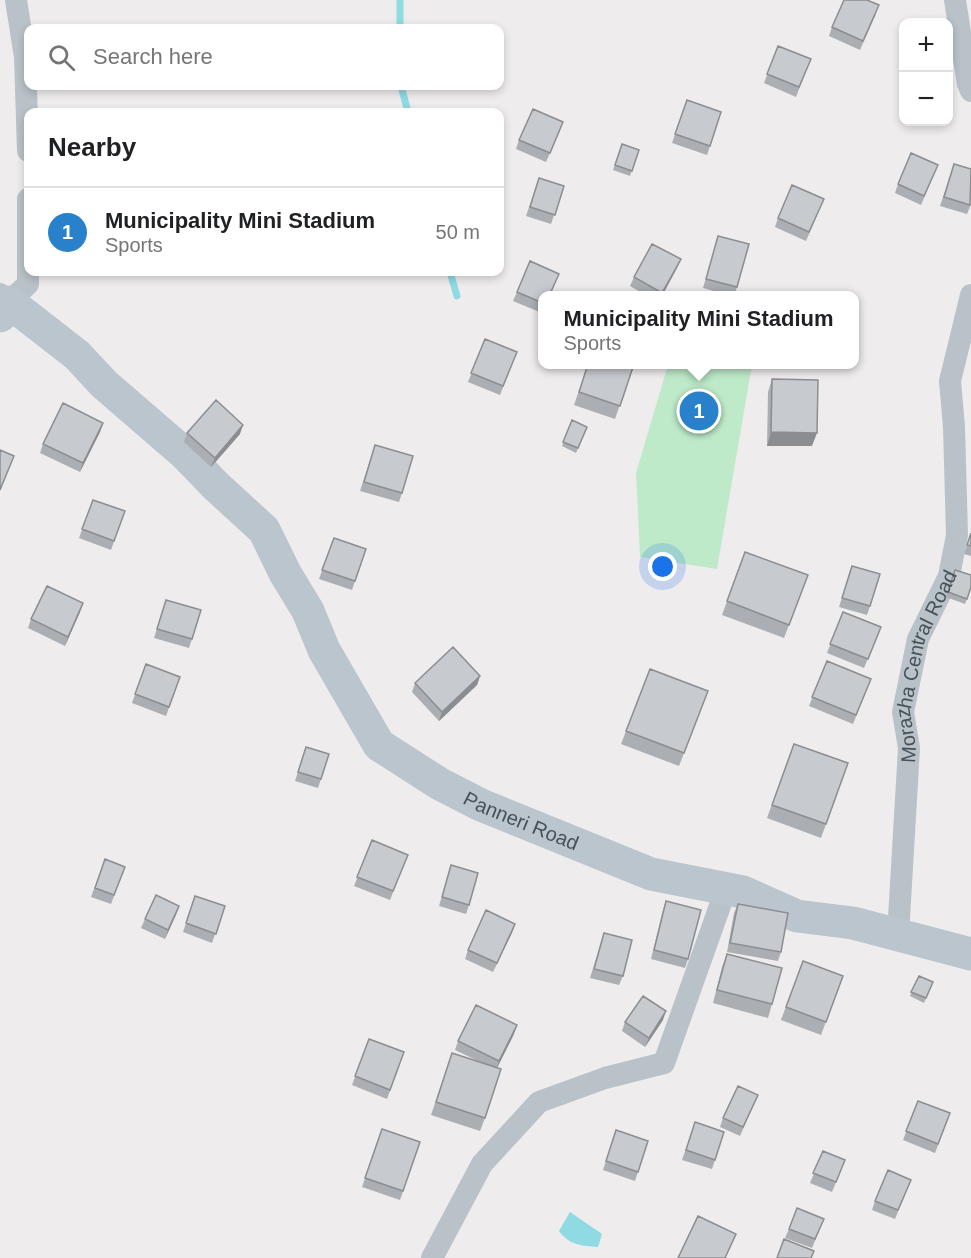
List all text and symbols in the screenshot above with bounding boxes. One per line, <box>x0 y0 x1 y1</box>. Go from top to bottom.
map controls <box>899 18 953 126</box>
button: + <box>899 18 953 72</box>
search box <box>24 24 504 90</box>
icon: search <box>45 41 78 74</box>
text: Search here <box>93 44 213 69</box>
button: − <box>899 72 953 126</box>
text: Nearby <box>48 132 136 162</box>
text: Municipality Mini Stadium <box>105 208 375 233</box>
text: 1 <box>62 221 73 243</box>
text: 50 m <box>436 221 480 243</box>
text: Sports <box>105 234 163 256</box>
popup <box>538 291 859 369</box>
text: Municipality Mini Stadium <box>563 306 834 331</box>
text: Sports <box>563 332 621 354</box>
pin: 1 <box>680 388 718 434</box>
your location <box>648 552 677 581</box>
street label: Morazha Central Road <box>891 567 961 764</box>
street label: Panneri Road <box>460 787 582 854</box>

